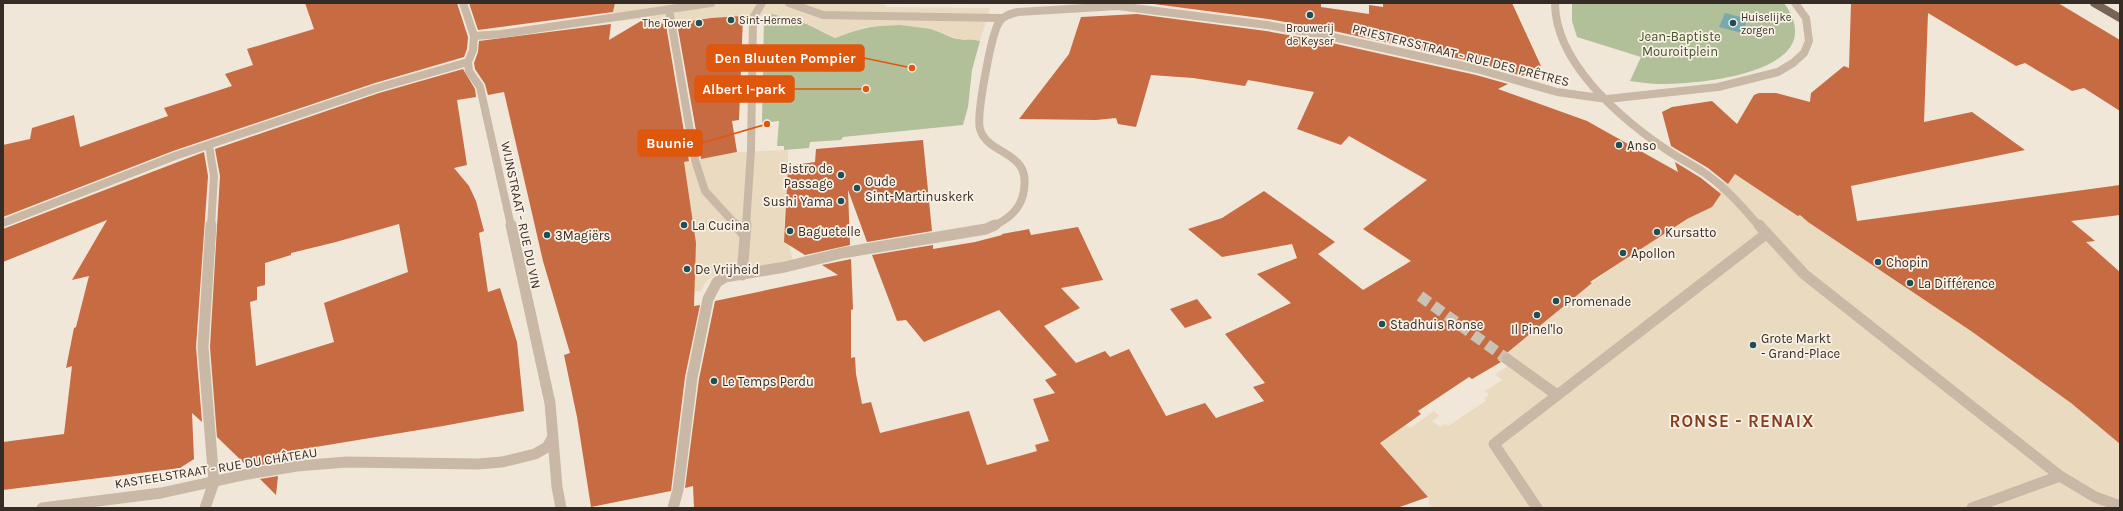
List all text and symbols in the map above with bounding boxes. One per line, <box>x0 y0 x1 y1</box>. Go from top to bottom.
marker: Brouwerij de Keyser <box>1305 10 1315 20</box>
place label: Huiselijke zorgen <box>1741 11 1792 37</box>
place label: Sint-Hermes <box>739 14 802 27</box>
marker: Sint-Hermes <box>726 15 736 25</box>
place label: The Tower <box>642 17 691 30</box>
marker: The Tower <box>694 18 704 28</box>
marker: Huiselijke zorgen <box>1728 18 1738 28</box>
street label: PRIESTERSSTRAAT - RUE DES PRÊTRES <box>1351 20 1571 89</box>
place label: Brouwerij de Keyser <box>1286 22 1334 48</box>
park label: Jean-Baptiste Mouroitplein <box>1639 29 1721 59</box>
callout: Den Bluuten Pompier <box>707 45 864 71</box>
text: Den Bluuten Pompier <box>715 50 856 67</box>
callout: Albert I-park <box>695 76 794 102</box>
text: Albert I-park <box>702 81 787 98</box>
callout: Buunie <box>638 130 702 156</box>
text: Buunie <box>646 135 694 152</box>
place label: Anso <box>1627 138 1656 153</box>
street label: WIJNSTRAAT - RUE DU VIN <box>498 140 544 290</box>
marker: Anso <box>1614 140 1624 150</box>
place label: Bistro de Passage <box>780 161 833 191</box>
marker: Bistro de Passage <box>836 170 846 180</box>
place label: Oude Sint-Martinuskerk <box>865 174 974 204</box>
marker: Oude Sint-Martinuskerk <box>852 183 862 193</box>
place label: Sushi Yama <box>763 194 833 209</box>
marker: Sushi Yama <box>836 196 846 206</box>
place label: La Cucina <box>692 218 750 233</box>
marker: La Cucina <box>679 220 689 230</box>
place label: Baguetelle <box>798 224 861 239</box>
place label: Kursatto <box>1665 225 1716 240</box>
marker: Baguetelle <box>785 226 795 236</box>
marker: Kursatto <box>1652 227 1662 237</box>
place label: 3Magiërs <box>555 228 610 243</box>
marker: 3Magiërs <box>542 230 552 240</box>
place label: Apollon <box>1631 246 1675 261</box>
marker: Apollon <box>1618 248 1628 258</box>
place label: Chopin <box>1886 255 1928 270</box>
marker: Chopin <box>1873 257 1883 267</box>
place label: De Vrijheid <box>695 262 759 277</box>
marker: De Vrijheid <box>682 264 692 274</box>
place label: La Différence <box>1918 276 1995 291</box>
marker: La Différence <box>1905 278 1915 288</box>
place label: Promenade <box>1564 294 1632 309</box>
marker: Promenade <box>1551 296 1561 306</box>
marker: Il Pinel'lo <box>1532 310 1542 320</box>
place label: Stadhuis Ronse <box>1390 317 1484 332</box>
marker: Stadhuis Ronse <box>1377 319 1387 329</box>
place label: Il Pinel'lo <box>1511 322 1563 337</box>
place label: Grote Markt - Grand-Place <box>1761 331 1841 361</box>
marker: Grote Markt - Grand-Place <box>1748 340 1758 350</box>
place label: Le Temps Perdu <box>722 374 814 389</box>
marker: Le Temps Perdu <box>709 376 719 386</box>
district label: RONSE - RENAIX <box>1669 411 1815 431</box>
street label: KASTEELSTRAAT - RUE DU CHÂTEAU <box>114 444 318 491</box>

